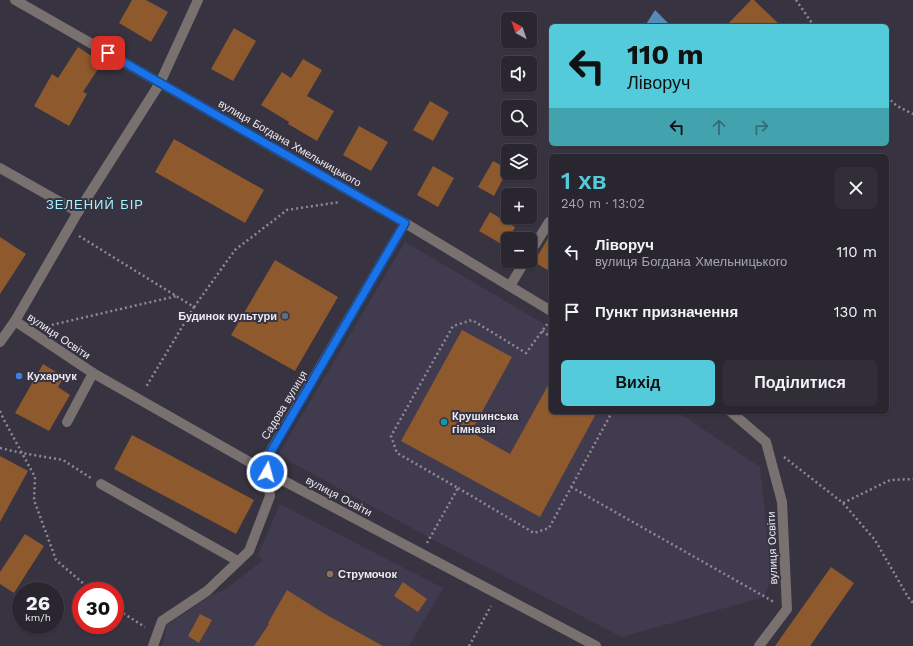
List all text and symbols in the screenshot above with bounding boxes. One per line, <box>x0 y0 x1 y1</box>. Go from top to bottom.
north arrow <box>501 12 537 48</box>
map controls <box>501 12 537 268</box>
pin <box>91 36 125 70</box>
text: 110 m <box>627 38 704 71</box>
icon: left <box>561 40 613 92</box>
icon: arrive <box>97 42 119 64</box>
button: sound <box>501 56 537 92</box>
text: Ліворуч <box>627 72 690 93</box>
street label: вулиця Богдана Хмельницького <box>216 97 363 190</box>
button: search <box>501 100 537 136</box>
icon: left <box>666 116 688 138</box>
icon: ahead <box>708 116 730 138</box>
icon: right <box>750 116 772 138</box>
button: layers <box>501 144 537 180</box>
text: 1 хв <box>561 167 606 195</box>
button: close <box>835 167 877 209</box>
button: + <box>501 188 537 224</box>
text: 240 m · 13:02 <box>561 196 645 211</box>
district label: ЗЕЛЕНИЙ БІР <box>46 197 144 212</box>
button: − <box>501 232 537 268</box>
text: Ліворуч <box>595 236 654 254</box>
icon: left <box>561 241 583 263</box>
text: 110 m <box>837 243 877 261</box>
text: вулиця Богдана Хмельницького <box>595 254 787 269</box>
icon: arrive <box>561 301 583 323</box>
text: Пункт призначення <box>595 303 738 321</box>
text: 130 m <box>834 303 877 321</box>
place label: Будинок культури <box>178 310 277 323</box>
street label: вулиця Освіти <box>25 311 93 362</box>
marker: Будинок культури <box>280 311 290 321</box>
button: Вихід <box>561 360 715 406</box>
button: Поділитися <box>723 360 877 406</box>
street label: Садова вулиця <box>259 368 310 442</box>
place label: Кухарчук <box>27 370 77 383</box>
marker: Кухарчук <box>14 371 24 381</box>
place label: Крушинська гімназія <box>452 410 519 436</box>
marker: Крушинська гімназія <box>439 417 449 427</box>
position arrow <box>246 451 288 493</box>
street label: вулиця Освіти <box>303 474 374 519</box>
street label: вулиця Освіти <box>765 511 780 585</box>
place label: Струмочок <box>338 568 397 581</box>
marker: Струмочок <box>325 569 335 579</box>
speed limit sign: 30 <box>72 582 124 634</box>
text: 26 <box>26 591 50 615</box>
text: km/h <box>25 612 51 623</box>

